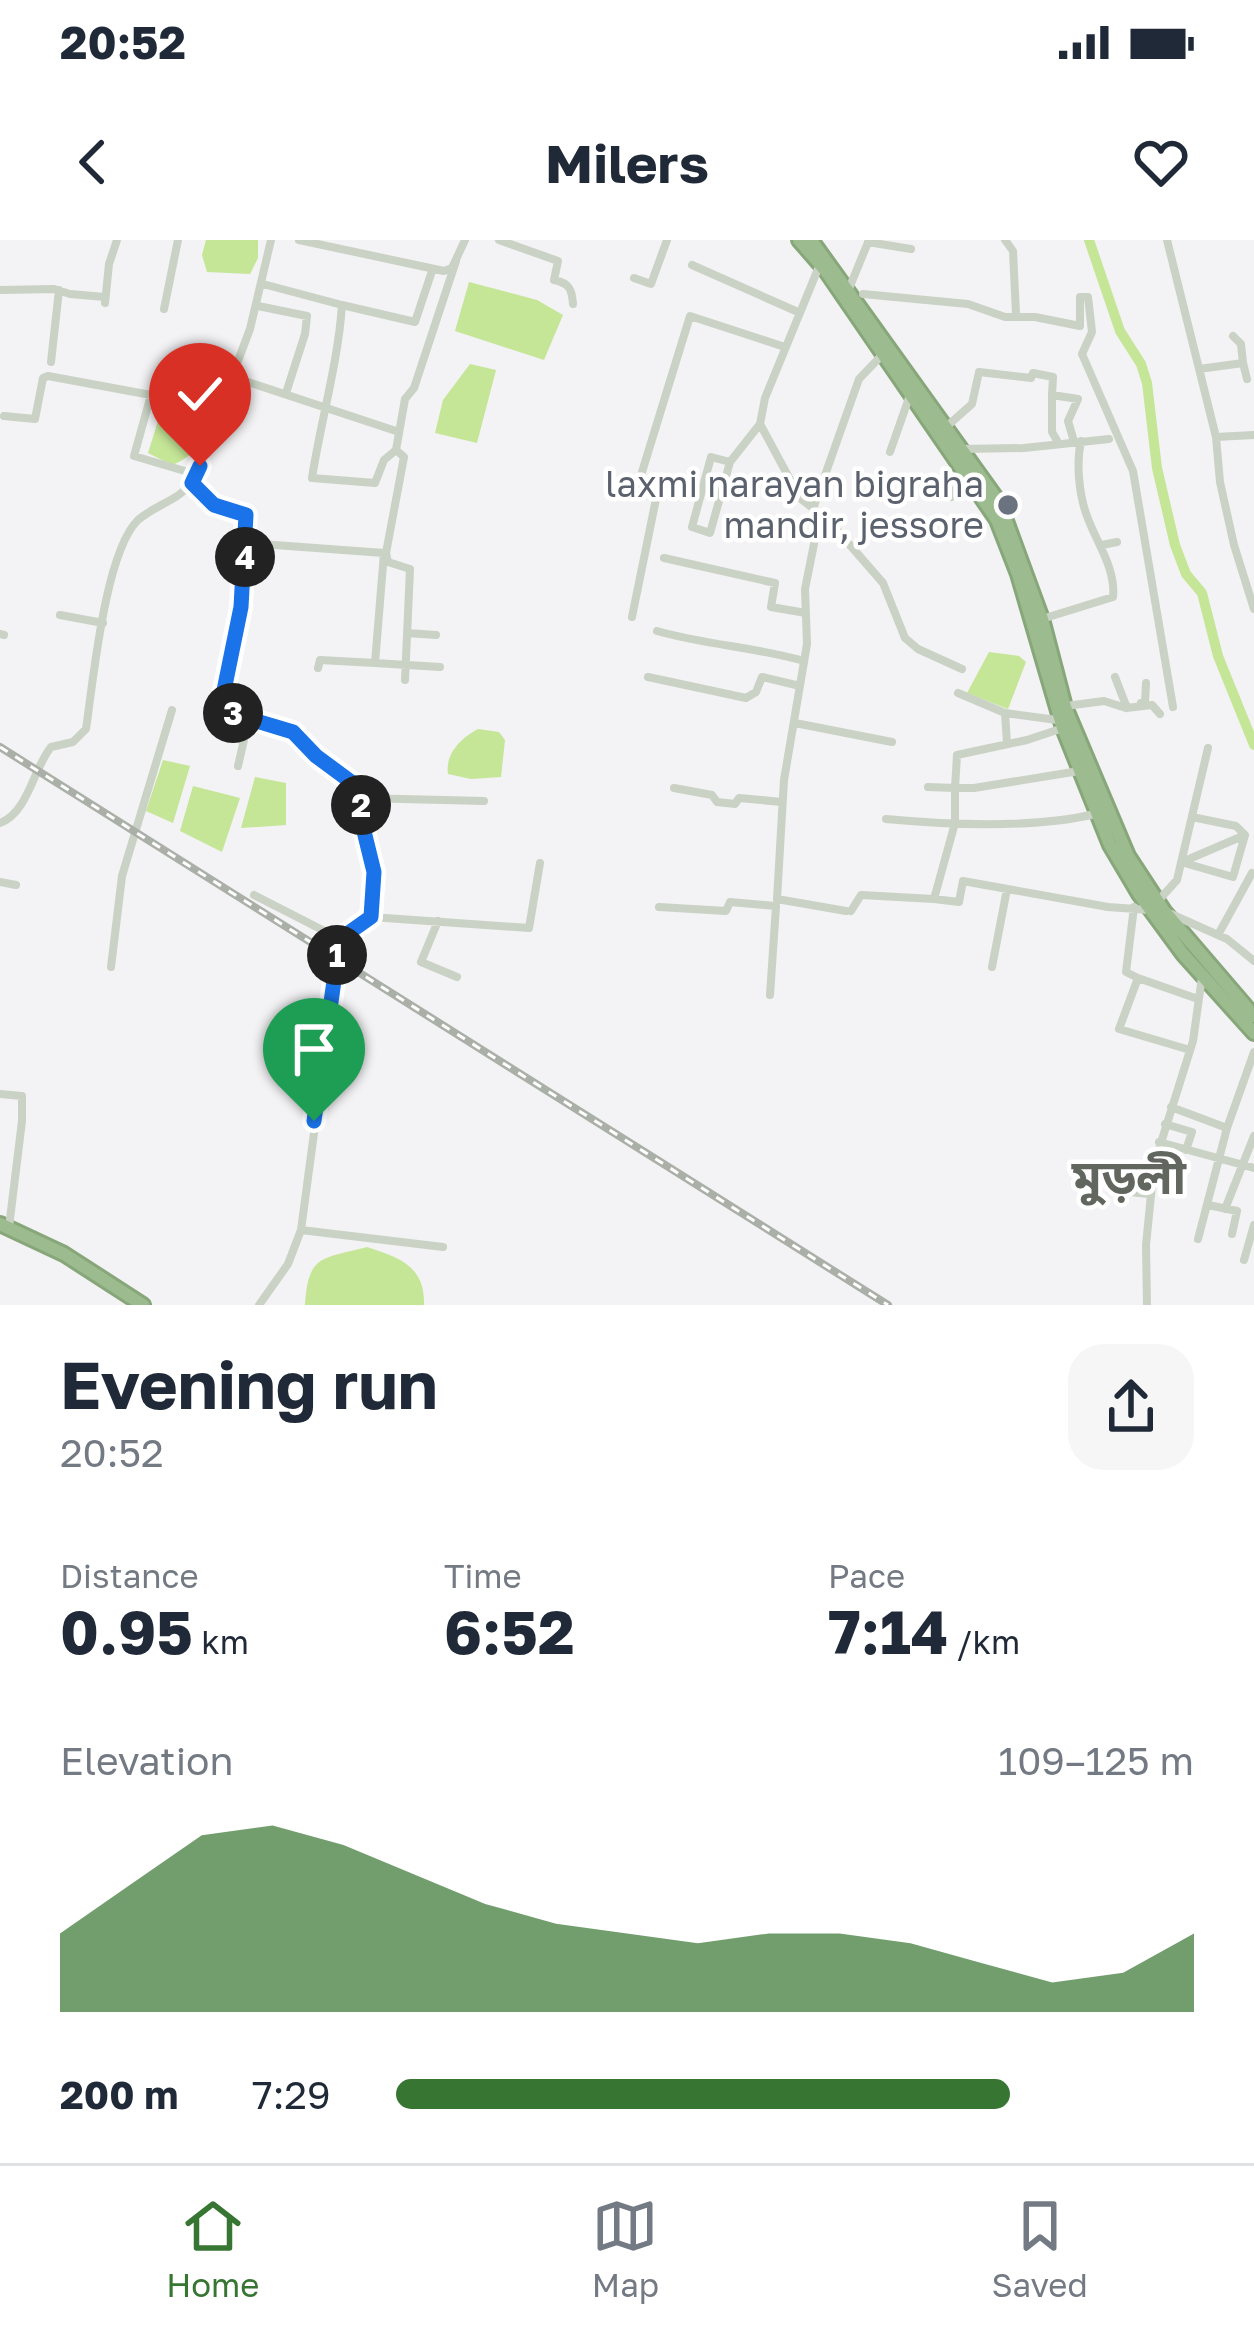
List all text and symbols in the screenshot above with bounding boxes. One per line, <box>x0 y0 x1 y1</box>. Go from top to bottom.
text: 20:52 <box>60 15 186 69</box>
icon: back <box>60 129 126 195</box>
icon: heart <box>1128 129 1194 195</box>
text: Milers <box>545 130 709 195</box>
pin <box>149 343 251 466</box>
icon: check <box>167 361 233 427</box>
place label: laxmi narayan bigraha mandir, jessore <box>605 462 984 546</box>
marker: laxmi narayan bigraha mandir, jessore <box>995 492 1021 518</box>
pin: 4 <box>215 527 275 587</box>
text: 4 <box>235 537 255 576</box>
pin: 3 <box>203 683 263 743</box>
text: 3 <box>223 693 243 732</box>
pin: 2 <box>331 775 391 835</box>
text: 2 <box>351 785 371 824</box>
pin: 1 <box>307 925 367 985</box>
text: 1 <box>329 935 346 974</box>
pin <box>263 998 365 1121</box>
icon: arrive <box>281 1016 347 1082</box>
district label: মুড়লী <box>1071 1147 1188 1206</box>
text: Evening run <box>60 1344 438 1424</box>
button: share <box>1068 1344 1194 1470</box>
text: 20:52 <box>60 1429 164 1476</box>
text: Distance <box>60 1556 199 1595</box>
text: Time <box>444 1556 522 1595</box>
text: Pace <box>828 1556 905 1595</box>
text: 0.95 <box>60 1595 193 1667</box>
text: 6:52 <box>444 1595 575 1667</box>
text: 7:14 <box>828 1595 948 1667</box>
text: km <box>193 1622 249 1661</box>
text: /km <box>948 1622 1020 1661</box>
text: Elevation <box>60 1737 233 1784</box>
text: 109–125 m <box>998 1737 1194 1784</box>
text: 200 m <box>60 2071 178 2118</box>
text: 7:29 <box>252 2071 331 2118</box>
tab: Home <box>166 2193 259 2304</box>
tab: Map <box>592 2193 659 2304</box>
tab: Saved <box>991 2193 1088 2304</box>

